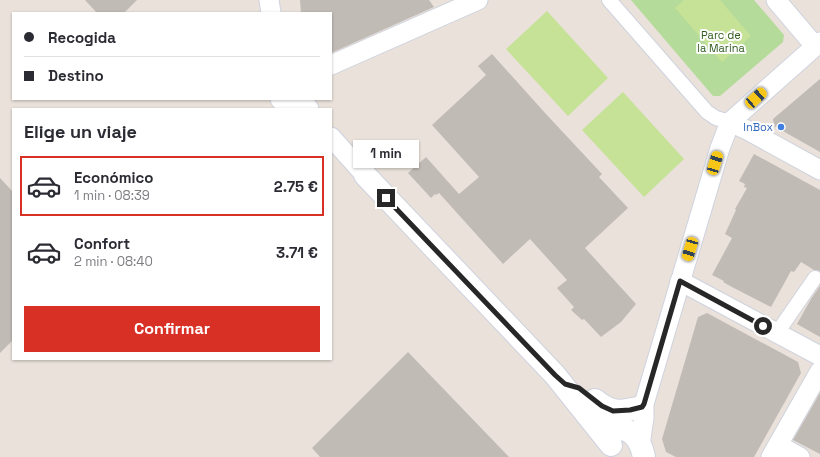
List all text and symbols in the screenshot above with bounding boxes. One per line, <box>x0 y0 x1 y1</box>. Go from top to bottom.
text: Recogida <box>48 28 116 47</box>
park label: Parc de la Marina <box>697 28 745 55</box>
text: Destino <box>48 66 104 85</box>
car <box>743 86 769 110</box>
text: Elige un viaje <box>24 120 137 143</box>
place label: InBox <box>743 120 773 134</box>
marker: InBox <box>776 122 786 132</box>
callout: 1 min <box>353 140 419 168</box>
text: 1 min <box>370 145 402 162</box>
car <box>706 150 724 176</box>
icon: car <box>26 168 62 204</box>
text: Económico <box>74 168 153 187</box>
text: 2.75 € <box>274 177 318 196</box>
text: 1 min · 08:39 <box>74 187 150 204</box>
route end <box>377 189 395 207</box>
icon: car <box>26 234 62 270</box>
text: Confort <box>74 234 130 253</box>
car <box>681 236 699 262</box>
text: 3.71 € <box>276 243 318 262</box>
text: 2 min · 08:40 <box>74 253 153 270</box>
button: Confirmar <box>24 306 320 352</box>
route start <box>754 317 772 335</box>

